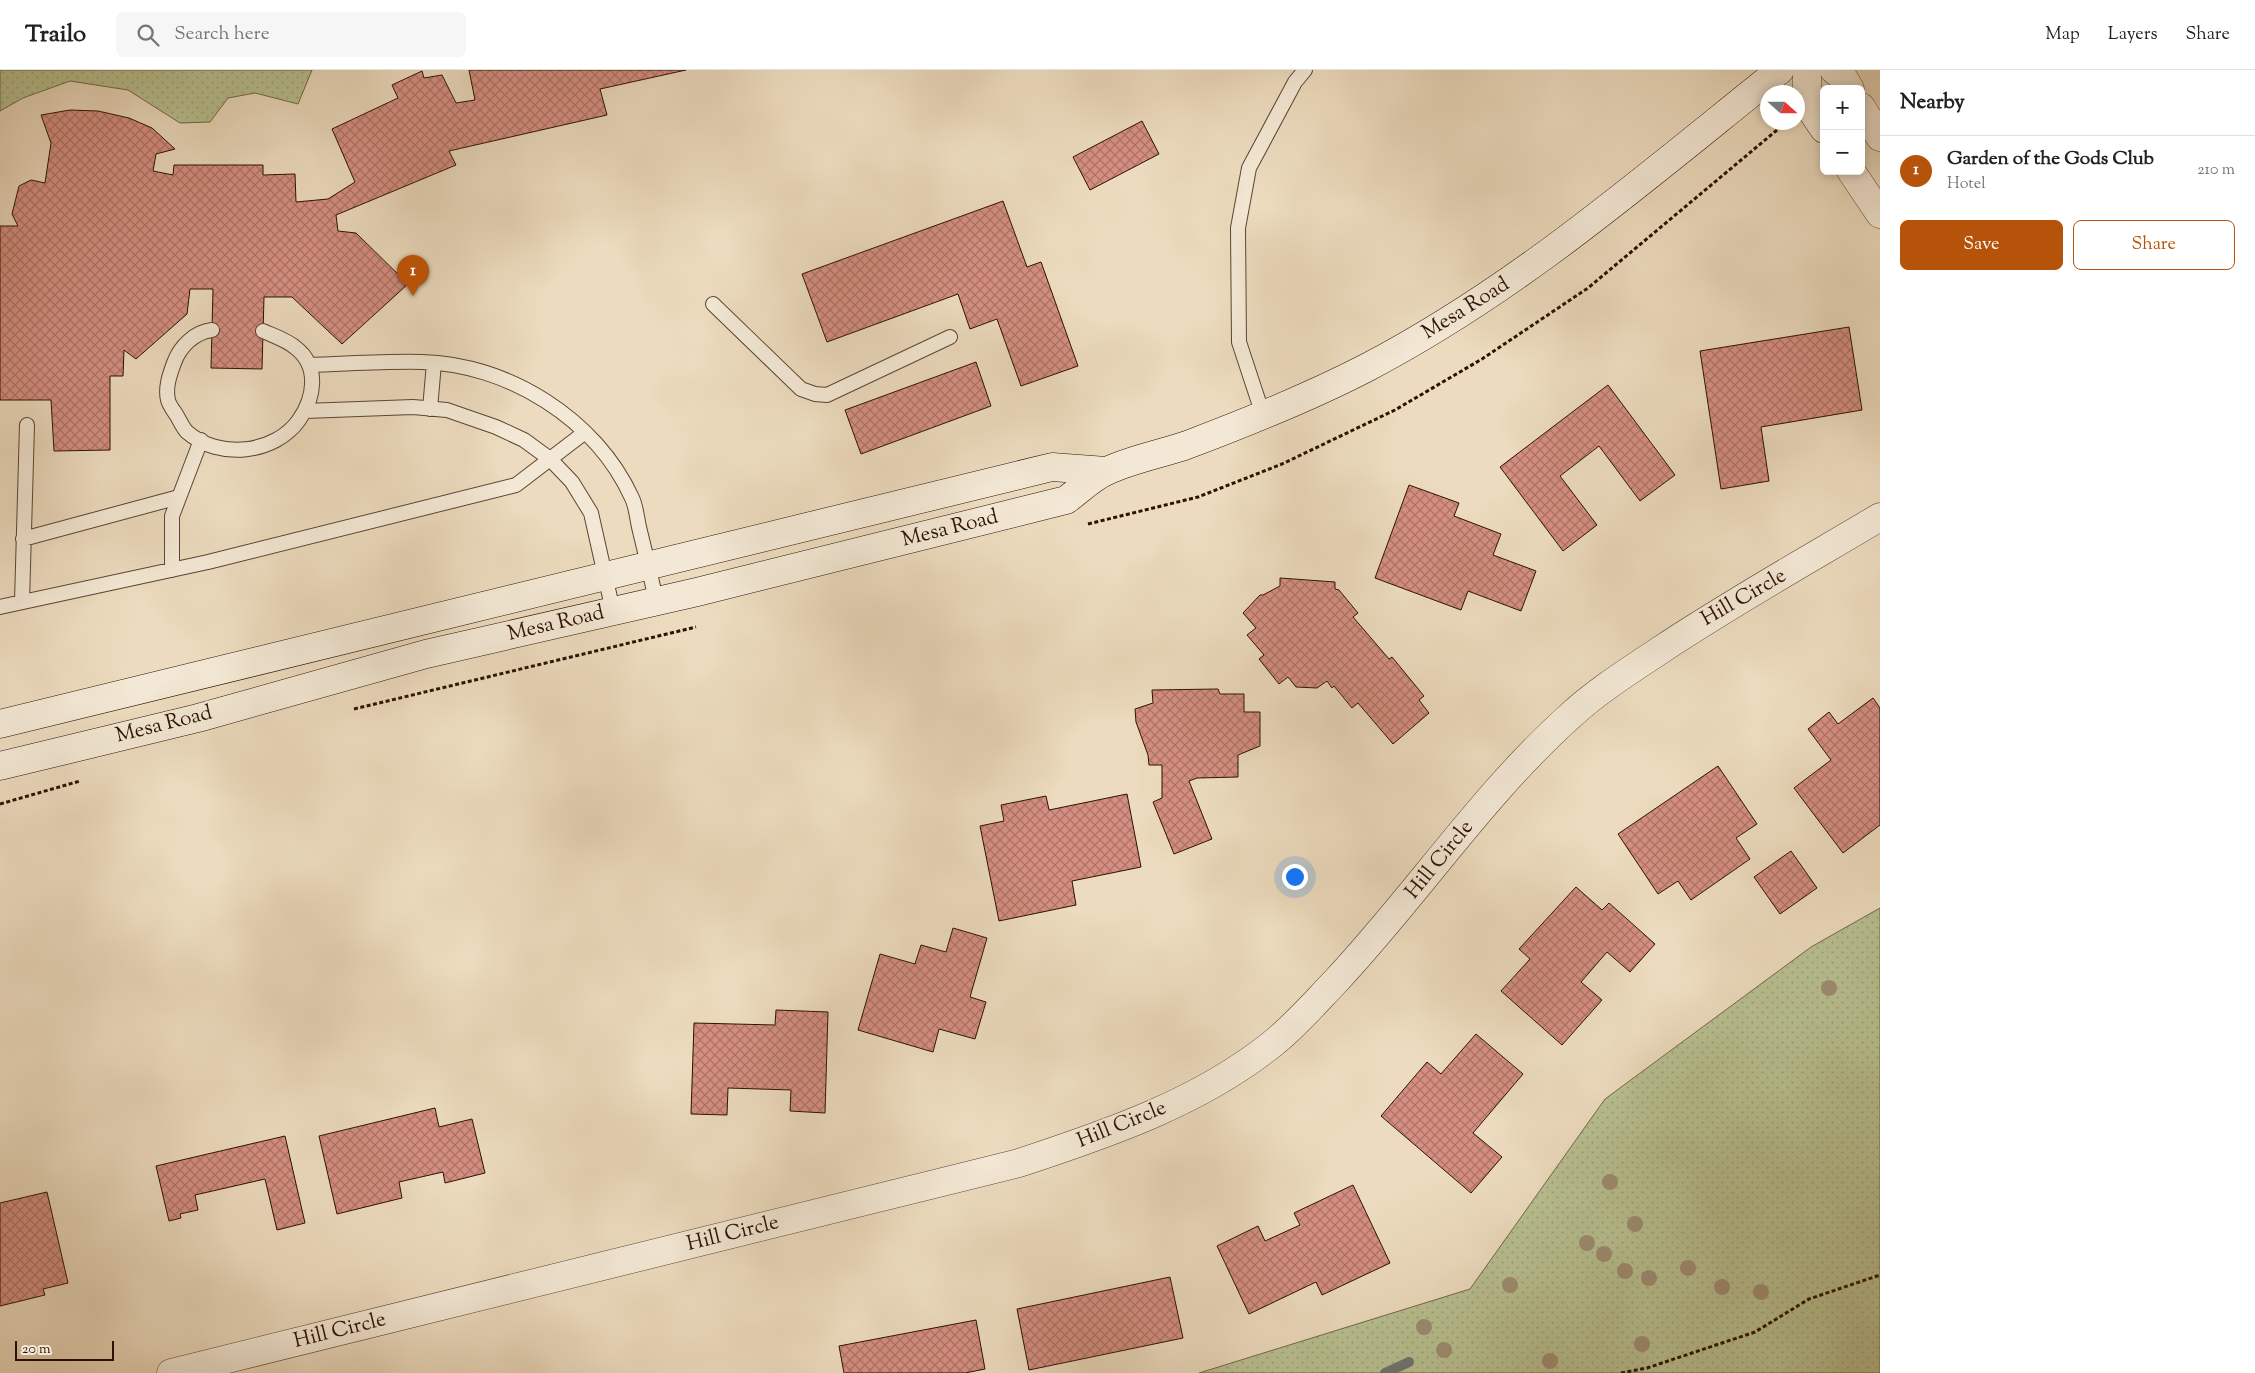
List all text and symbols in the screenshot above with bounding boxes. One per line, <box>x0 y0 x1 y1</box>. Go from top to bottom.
search box <box>116 12 466 57</box>
text: Trailo <box>25 18 86 52</box>
icon: search <box>134 21 162 49</box>
text: Search here <box>174 21 270 48</box>
text: Map <box>2045 22 2080 48</box>
text: Layers <box>2108 22 2158 48</box>
text: Share <box>2186 22 2230 48</box>
north arrow <box>1760 85 1805 130</box>
map controls <box>1820 85 1865 175</box>
button: + <box>1820 85 1865 130</box>
text: Nearby <box>1900 88 1965 118</box>
button: − <box>1820 130 1865 175</box>
text: Garden of the Gods Club <box>1947 146 2154 173</box>
text: 1 <box>1913 159 1919 182</box>
text: 210 m <box>2197 159 2235 182</box>
text: Hotel <box>1947 173 1986 196</box>
button: Save <box>1900 220 2063 270</box>
button: Share <box>2073 220 2235 270</box>
pin: 1 <box>397 255 429 296</box>
street label: Mesa Road <box>1416 270 1516 348</box>
street label: Mesa Road <box>899 503 1001 555</box>
street label: Hill Circle <box>1696 562 1792 634</box>
street label: Mesa Road <box>505 598 607 650</box>
street label: Mesa Road <box>113 699 215 751</box>
street label: Hill Circle <box>1399 814 1481 906</box>
your location <box>1282 864 1308 890</box>
street label: Hill Circle <box>1073 1093 1171 1157</box>
street label: Hill Circle <box>684 1208 782 1260</box>
street label: Hill Circle <box>291 1305 389 1357</box>
scale bar <box>15 1338 114 1361</box>
text: 20 m <box>22 1340 51 1360</box>

